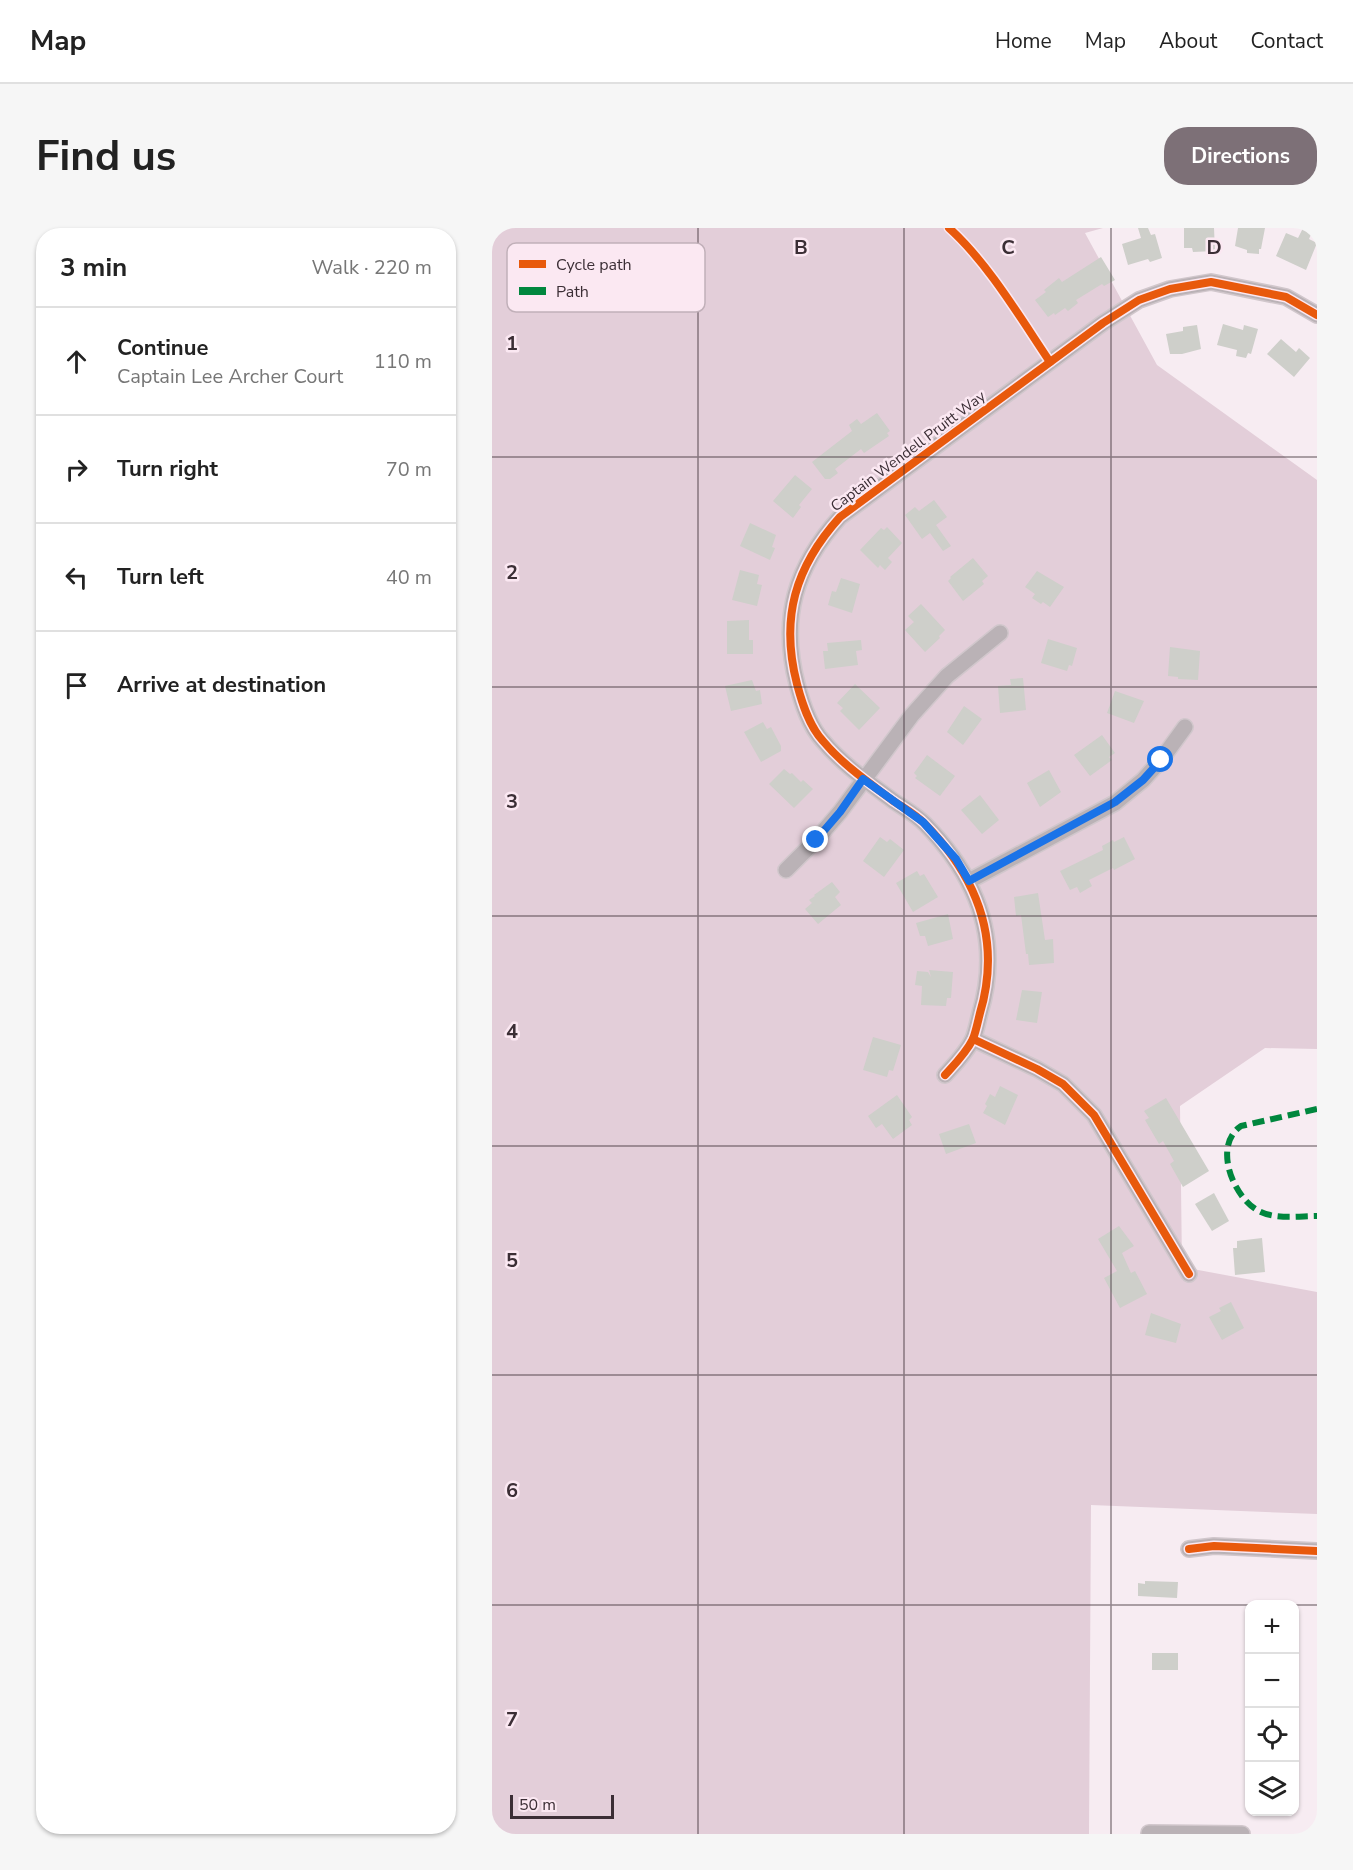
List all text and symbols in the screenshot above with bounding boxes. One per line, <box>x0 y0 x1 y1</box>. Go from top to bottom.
text: Map <box>30 22 86 60</box>
text: Home <box>995 27 1052 55</box>
text: Map <box>1085 27 1126 55</box>
text: About <box>1159 27 1217 55</box>
text: Contact <box>1250 27 1323 55</box>
button: Directions <box>1164 127 1317 185</box>
text: Find us <box>36 128 176 185</box>
text: B <box>794 234 808 261</box>
text: C <box>1001 234 1015 261</box>
text: D <box>1206 234 1222 261</box>
legend <box>507 243 705 312</box>
text: 3 min <box>60 250 127 285</box>
text: Walk · 220 m <box>312 254 432 281</box>
text: Cycle path <box>556 254 632 276</box>
text: Path <box>556 281 589 303</box>
text: 1 <box>506 330 518 357</box>
text: Continue <box>117 333 208 363</box>
icon: ahead <box>60 345 93 378</box>
text: 110 m <box>374 348 432 375</box>
text: Captain Lee Archer Court <box>117 363 343 390</box>
street label: Captain Wendell Pruitt Way <box>826 386 990 516</box>
icon: right <box>60 453 93 486</box>
text: Turn right <box>117 454 218 484</box>
text: 70 m <box>386 456 432 483</box>
text: 2 <box>506 559 518 586</box>
icon: left <box>60 561 93 594</box>
text: Turn left <box>117 562 204 592</box>
text: 40 m <box>386 564 432 591</box>
icon: arrive <box>60 669 93 702</box>
text: Arrive at destination <box>117 670 326 700</box>
route start <box>1147 746 1173 772</box>
text: 3 <box>506 788 518 815</box>
route end <box>802 826 828 852</box>
text: 4 <box>506 1018 518 1045</box>
text: 5 <box>506 1247 518 1274</box>
text: 6 <box>506 1477 518 1504</box>
map controls <box>1245 1600 1299 1816</box>
button: + <box>1245 1600 1299 1654</box>
button: − <box>1245 1654 1299 1708</box>
text: 7 <box>506 1706 518 1733</box>
button: locate <box>1245 1708 1299 1762</box>
button: layers <box>1245 1762 1299 1816</box>
scale bar <box>510 1792 614 1820</box>
text: 50 m <box>519 1794 556 1816</box>

